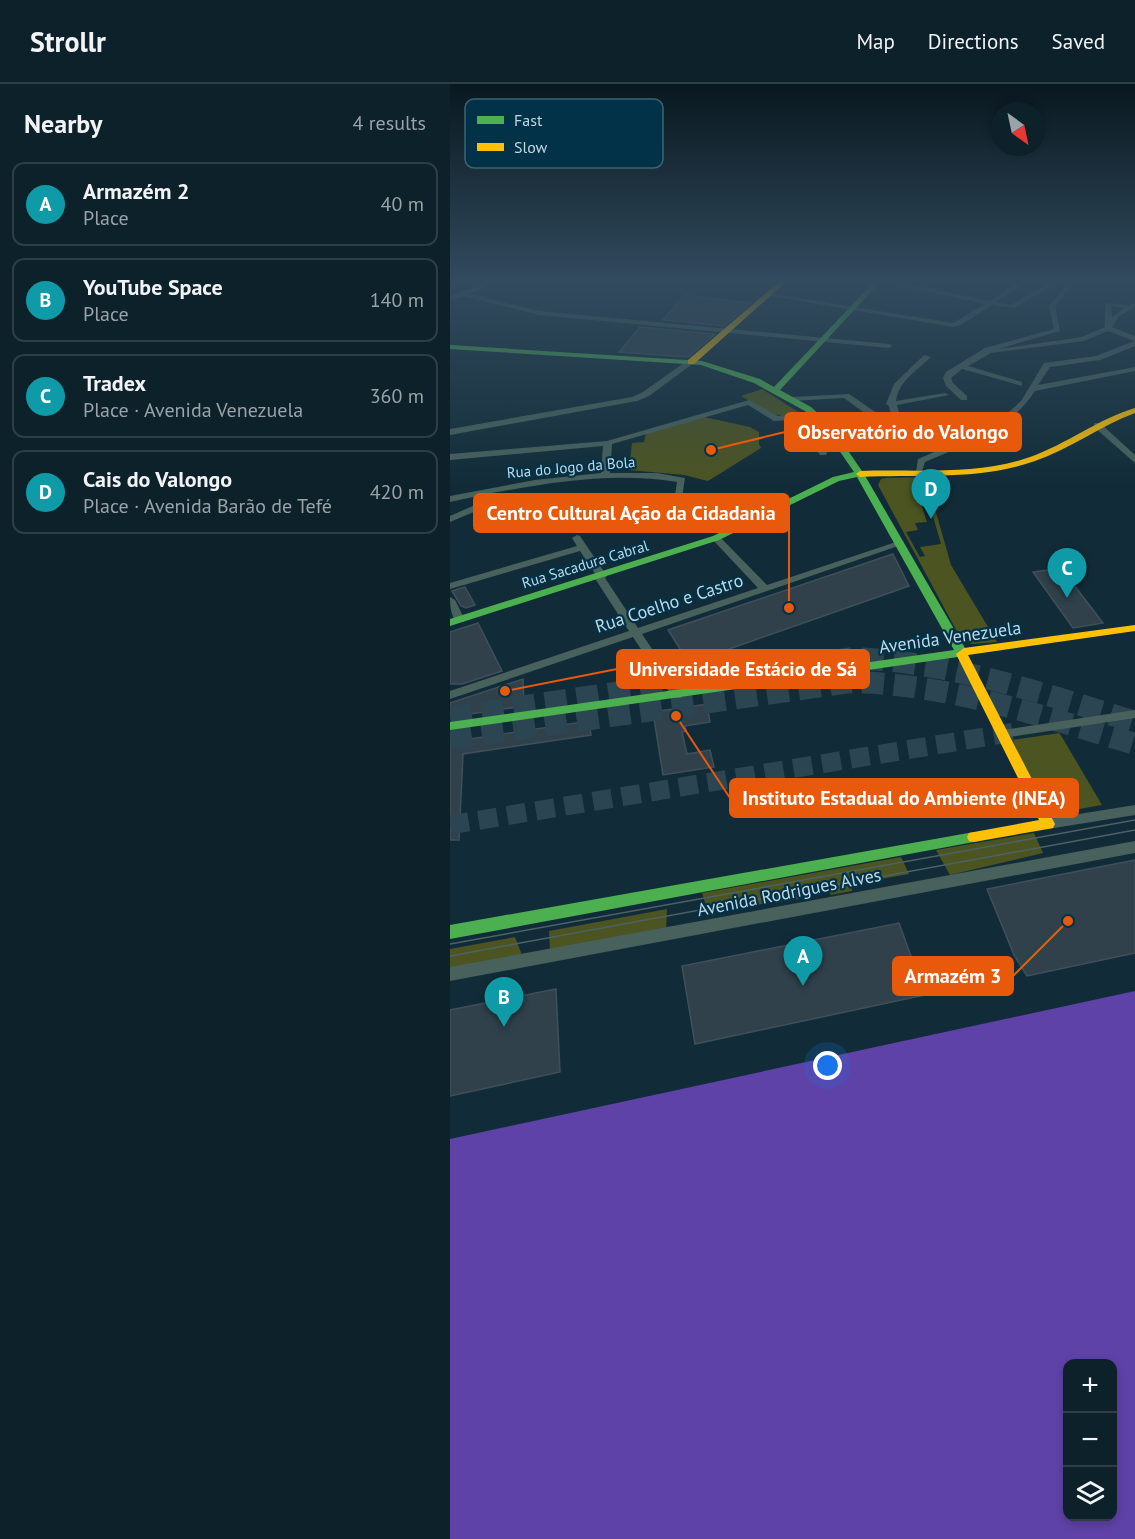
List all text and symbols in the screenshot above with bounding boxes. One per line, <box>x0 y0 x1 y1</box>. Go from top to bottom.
text: Strollr <box>30 23 106 60</box>
text: Map <box>856 28 895 55</box>
text: Directions <box>928 28 1019 55</box>
text: Saved <box>1052 28 1105 55</box>
legend <box>465 99 663 168</box>
north arrow <box>991 102 1045 156</box>
text: Nearby <box>24 107 102 140</box>
text: 4 results <box>353 110 426 136</box>
text: Fast <box>514 110 543 130</box>
text: Slow <box>514 137 548 157</box>
text: Armazém 2 <box>83 177 189 205</box>
text: A <box>39 191 52 217</box>
text: 40 m <box>381 191 424 217</box>
text: Place <box>83 205 129 231</box>
text: YouTube Space <box>83 273 223 301</box>
text: B <box>40 287 51 313</box>
text: 140 m <box>370 287 424 313</box>
text: Place <box>83 301 129 327</box>
text: Tradex <box>83 369 146 397</box>
text: C <box>40 383 51 409</box>
text: 360 m <box>370 383 424 409</box>
text: Place · Avenida Venezuela <box>83 397 303 423</box>
callout: Observatório do Valongo <box>785 413 1021 451</box>
text: Observatório do Valongo <box>798 419 1009 445</box>
street label: Rua do Jogo da Bola <box>506 452 636 482</box>
text: Cais do Valongo <box>83 465 232 493</box>
pin: D <box>912 470 950 519</box>
text: D <box>39 479 52 505</box>
text: 420 m <box>370 479 424 505</box>
text: Place · Avenida Barão de Tefé <box>83 493 332 519</box>
callout: Centro Cultural Ação da Cidadania <box>474 494 789 532</box>
text: Centro Cultural Ação da Cidadania <box>486 500 776 526</box>
street label: Rua Sacadura Cabral <box>519 536 651 592</box>
pin: C <box>1048 548 1086 598</box>
street label: Rua Coelho e Castro <box>592 568 746 638</box>
street label: Avenida Venezuela <box>877 616 1023 658</box>
callout: Universidade Estácio de Sá <box>617 650 869 688</box>
text: Universidade Estácio de Sá <box>629 656 857 682</box>
callout: Instituto Estadual do Ambiente (INEA) <box>730 779 1078 817</box>
text: Instituto Estadual do Ambiente (INEA) <box>742 785 1066 811</box>
street label: Avenida Rodrigues Alves <box>695 863 883 921</box>
pin: A <box>784 936 822 986</box>
callout: Armazém 3 <box>893 957 1013 995</box>
text: Armazém 3 <box>905 963 1001 989</box>
pin: B <box>484 978 524 1027</box>
your location <box>813 1051 842 1080</box>
map controls <box>1063 1359 1117 1521</box>
button: + <box>1063 1359 1117 1413</box>
button: − <box>1063 1413 1117 1467</box>
button: layers <box>1063 1467 1117 1521</box>

